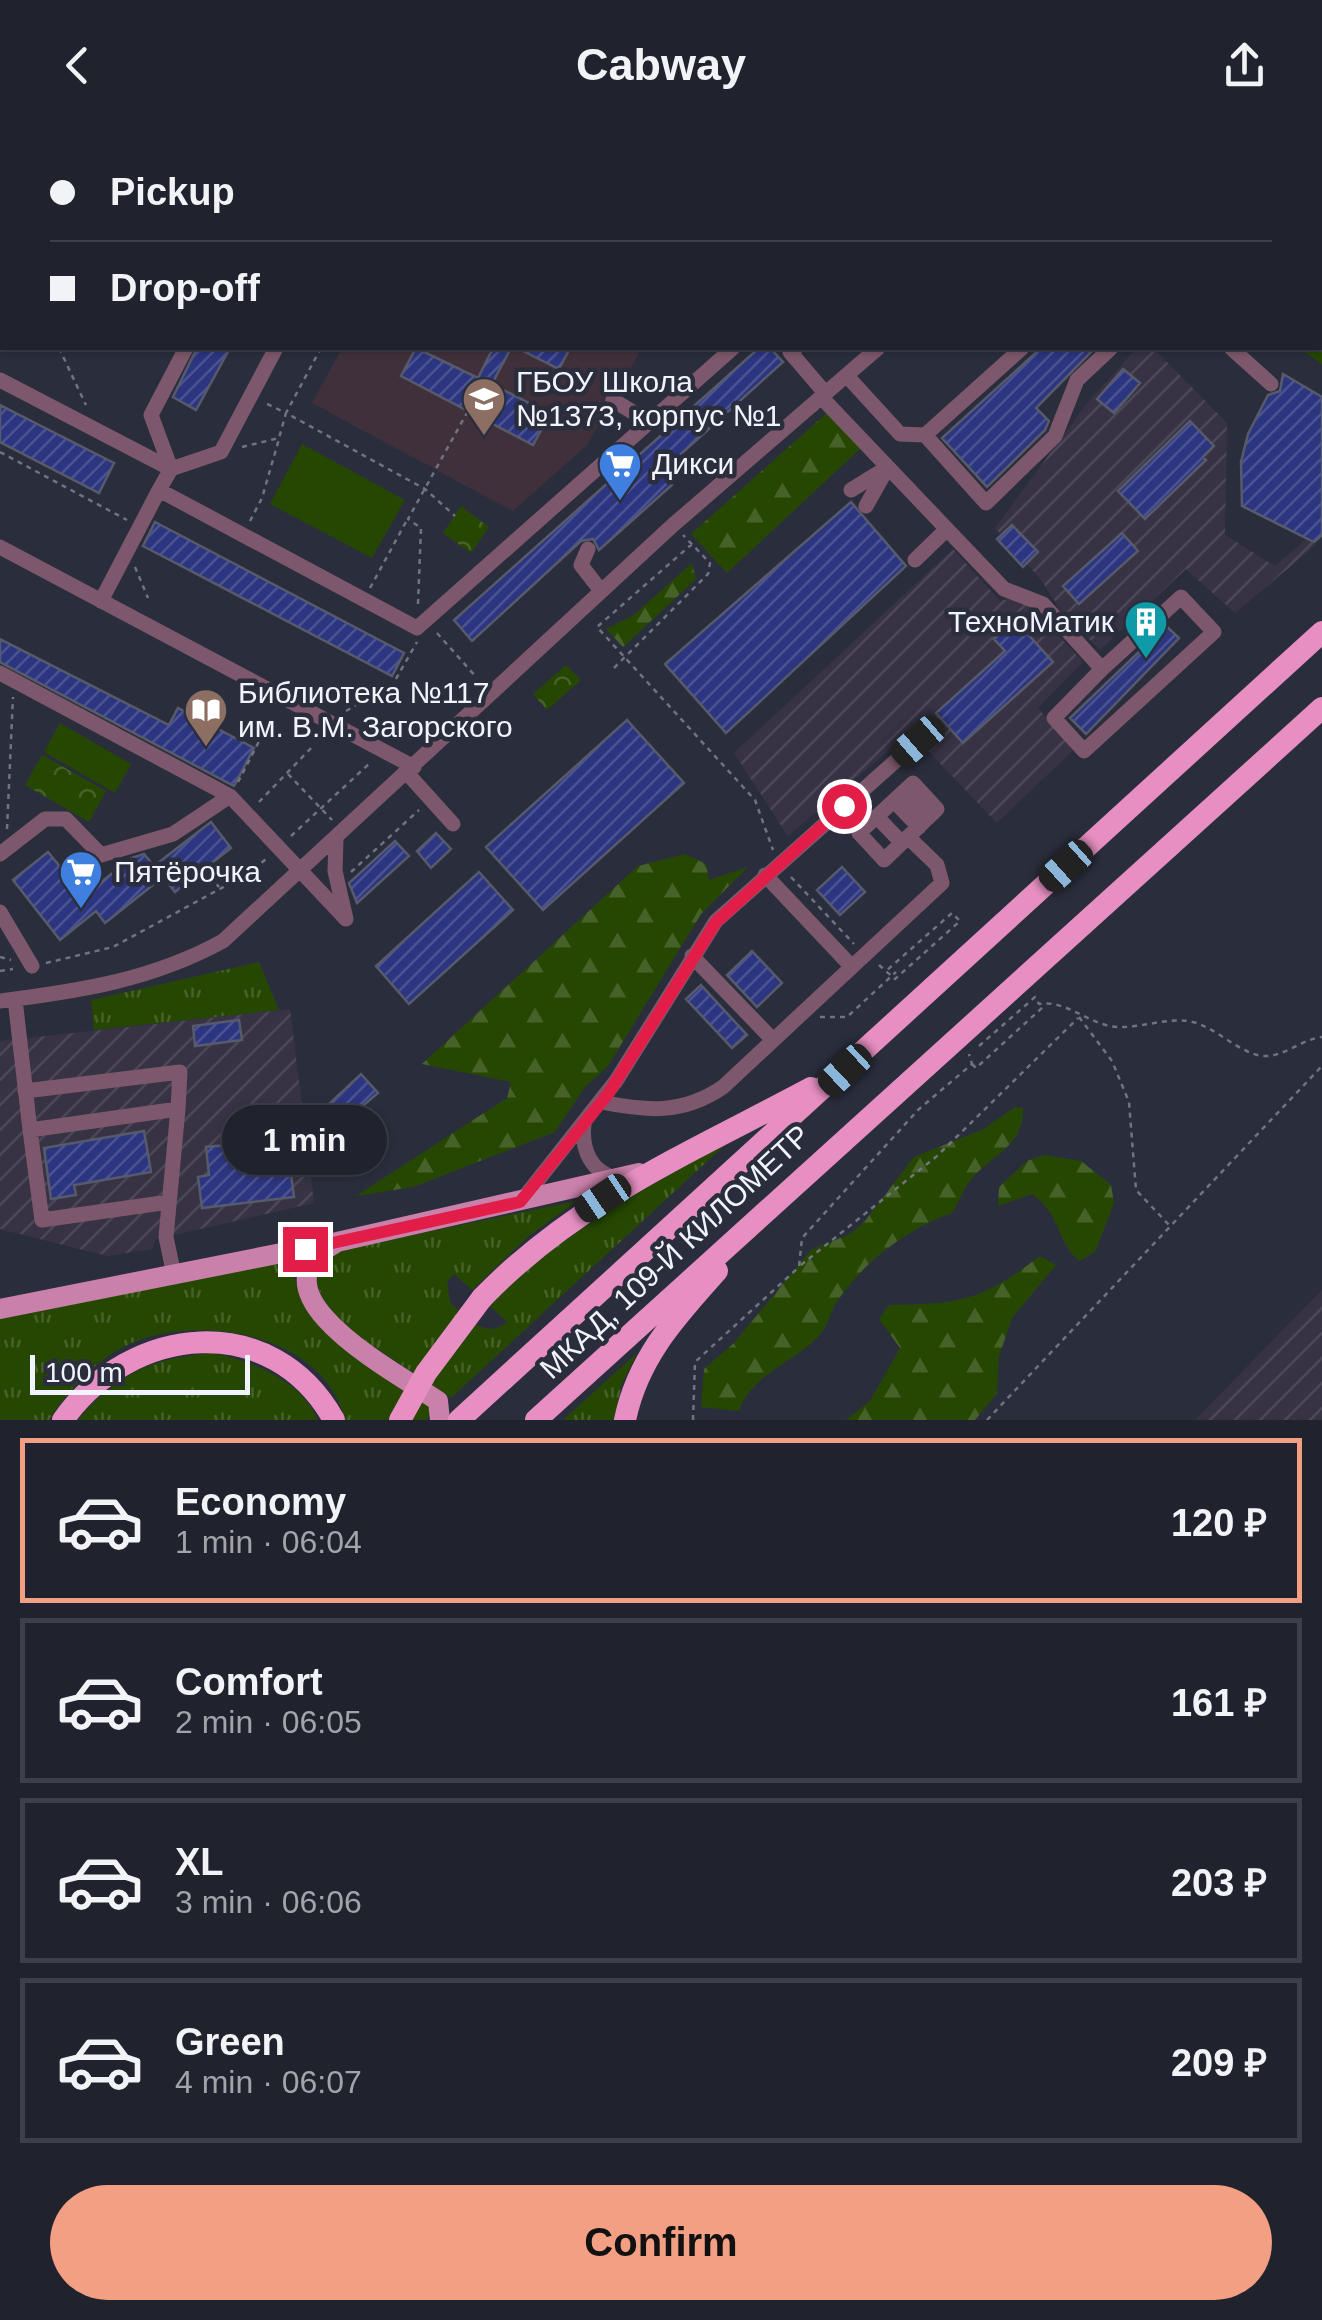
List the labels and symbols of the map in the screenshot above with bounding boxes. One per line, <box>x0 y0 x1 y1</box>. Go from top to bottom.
place label: ГБОУ Школа №1373, корпус №1 <box>516 365 782 432</box>
school or university icon: ГБОУ Школа №1373, корпус №1 <box>461 376 507 437</box>
supermarket icon: Дикси <box>597 441 643 502</box>
place label: Дикси <box>652 447 734 480</box>
building icon: ТехноМатик <box>1123 599 1169 660</box>
place label: ТехноМатик <box>948 605 1115 638</box>
place label: Библиотека №117 им. В.М. Загорского <box>238 676 513 743</box>
library icon: Библиотека №117 им. В.М. Загорского <box>183 687 229 748</box>
car <box>886 710 950 772</box>
route start <box>822 784 867 829</box>
car <box>1034 835 1098 897</box>
supermarket icon: Пятёрочка <box>58 849 104 910</box>
place label: Пятёрочка <box>114 855 261 888</box>
car <box>813 1039 877 1101</box>
callout: 1 min <box>222 1104 388 1174</box>
street label: МКАД, 109-Й КИЛОМЕТР <box>533 1118 816 1385</box>
car <box>570 1169 636 1227</box>
route end <box>283 1227 328 1272</box>
scale bar <box>30 1350 250 1394</box>

